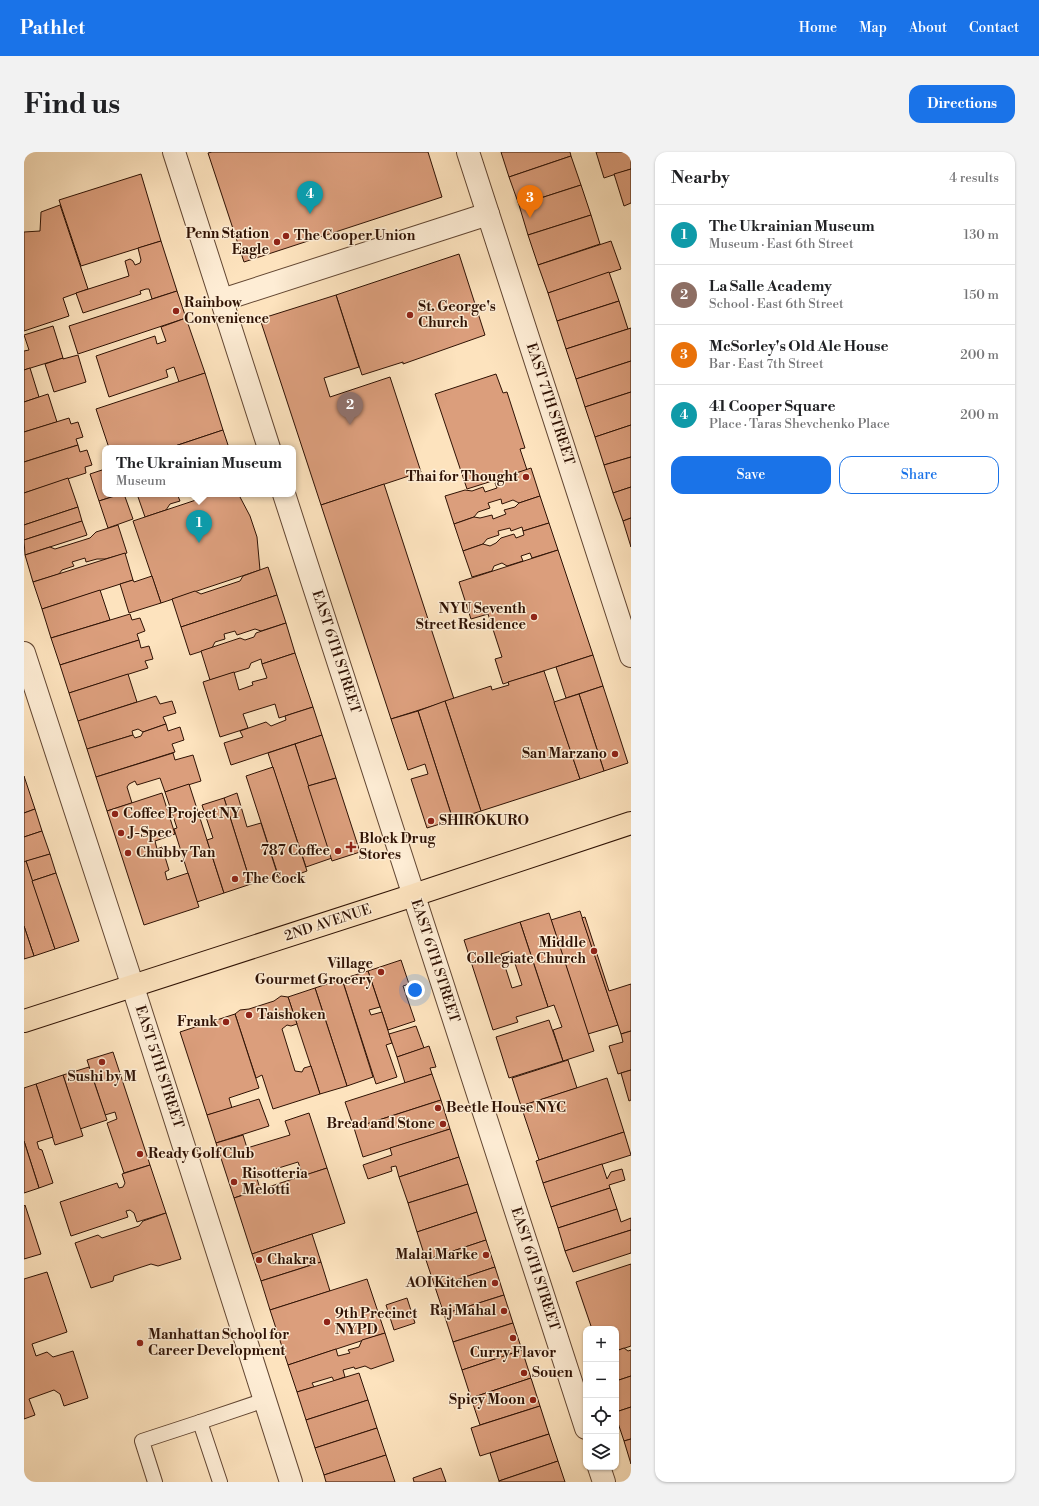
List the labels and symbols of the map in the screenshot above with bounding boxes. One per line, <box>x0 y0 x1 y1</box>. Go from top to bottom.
pin: 4 <box>297 181 323 214</box>
pin: 3 <box>517 185 543 218</box>
place label: Penn Station Eagle <box>186 225 269 259</box>
place label: The Cooper Union <box>294 227 416 245</box>
marker: The Cooper Union <box>281 231 291 241</box>
marker: Penn Station Eagle <box>272 237 282 247</box>
place label: Rainbow Convenience <box>184 294 270 328</box>
place label: St. George's Church <box>418 298 496 332</box>
marker: Rainbow Convenience <box>171 306 181 316</box>
marker: St. George's Church <box>405 310 415 320</box>
street label: EAST 7TH STREET <box>522 341 578 467</box>
pin: 2 <box>337 392 363 425</box>
place label: Thai for Thought <box>406 468 519 486</box>
marker: Thai for Thought <box>521 472 531 482</box>
pin: 1 <box>186 510 212 543</box>
street label: EAST 6TH STREET <box>308 588 365 716</box>
place label: NYU Seventh Street Residence <box>416 600 526 634</box>
marker: NYU Seventh Street Residence <box>529 612 539 622</box>
place label: San Marzano <box>522 745 607 763</box>
marker: San Marzano <box>610 749 620 759</box>
place label: Coffee Project NY <box>123 805 241 823</box>
marker: Coffee Project NY <box>110 809 120 819</box>
place label: SHIROKURO <box>439 812 529 830</box>
marker: SHIROKURO <box>426 816 436 826</box>
place label: J-Spec <box>127 824 172 842</box>
marker: J-Spec <box>116 828 126 838</box>
place label: Block Drug Stores <box>359 830 437 864</box>
place label: 787 Coffee <box>261 842 330 860</box>
marker: Block Drug Stores <box>346 842 356 852</box>
place label: Chubby Tan <box>136 844 216 862</box>
marker: 787 Coffee <box>333 846 343 856</box>
marker: Chubby Tan <box>123 848 133 858</box>
place label: The Cock <box>243 870 306 888</box>
marker: The Cock <box>230 874 240 884</box>
street label: EAST 6TH STREET <box>407 897 464 1025</box>
street label: 2ND AVENUE <box>282 900 374 946</box>
place label: Middle Collegiate Church <box>466 934 586 968</box>
marker: Middle Collegiate Church <box>589 946 599 956</box>
place label: Village Gourmet Grocery <box>255 955 374 989</box>
marker: Village Gourmet Grocery <box>376 967 386 977</box>
your location <box>405 980 425 1000</box>
street label: EAST 5TH STREET <box>131 1003 187 1131</box>
place label: Taishoken <box>257 1006 326 1024</box>
marker: Taishoken <box>244 1010 254 1020</box>
place label: Frank <box>177 1013 218 1031</box>
marker: Frank <box>221 1017 231 1027</box>
marker: Sushi by M <box>97 1057 107 1067</box>
place label: Sushi by M <box>68 1068 136 1086</box>
place label: Beetle House NYC <box>446 1099 566 1117</box>
marker: Beetle House NYC <box>433 1103 443 1113</box>
place label: Bread and Stone <box>327 1115 435 1133</box>
marker: Bread and Stone <box>438 1119 448 1129</box>
place label: Ready Golf Club <box>148 1145 254 1163</box>
marker: Ready Golf Club <box>135 1149 145 1159</box>
place label: Risotteria Melotti <box>242 1165 308 1199</box>
marker: Risotteria Melotti <box>229 1177 239 1187</box>
street label: EAST 6TH STREET <box>507 1205 564 1333</box>
place label: Malai Marke <box>395 1246 478 1264</box>
marker: Malai Marke <box>481 1250 491 1260</box>
place label: Chakra <box>267 1251 317 1269</box>
marker: Chakra <box>254 1255 264 1265</box>
place label: AOI Kitchen <box>405 1274 487 1292</box>
marker: AOI Kitchen <box>490 1278 500 1288</box>
place label: Raj Mahal <box>430 1302 496 1320</box>
place label: 9th Precinct NYPD <box>335 1305 418 1339</box>
marker: Raj Mahal <box>499 1306 509 1316</box>
marker: 9th Precinct NYPD <box>322 1317 332 1327</box>
place label: Manhattan School for Career Development <box>148 1326 289 1360</box>
marker: Curry Flavor <box>508 1333 518 1343</box>
marker: Manhattan School for Career Development <box>135 1338 145 1348</box>
place label: Curry Flavor <box>470 1344 556 1362</box>
place label: Souen <box>532 1364 573 1382</box>
marker: Souen <box>519 1368 529 1378</box>
place label: Spicy Moon <box>449 1391 525 1409</box>
marker: Spicy Moon <box>528 1395 538 1405</box>

